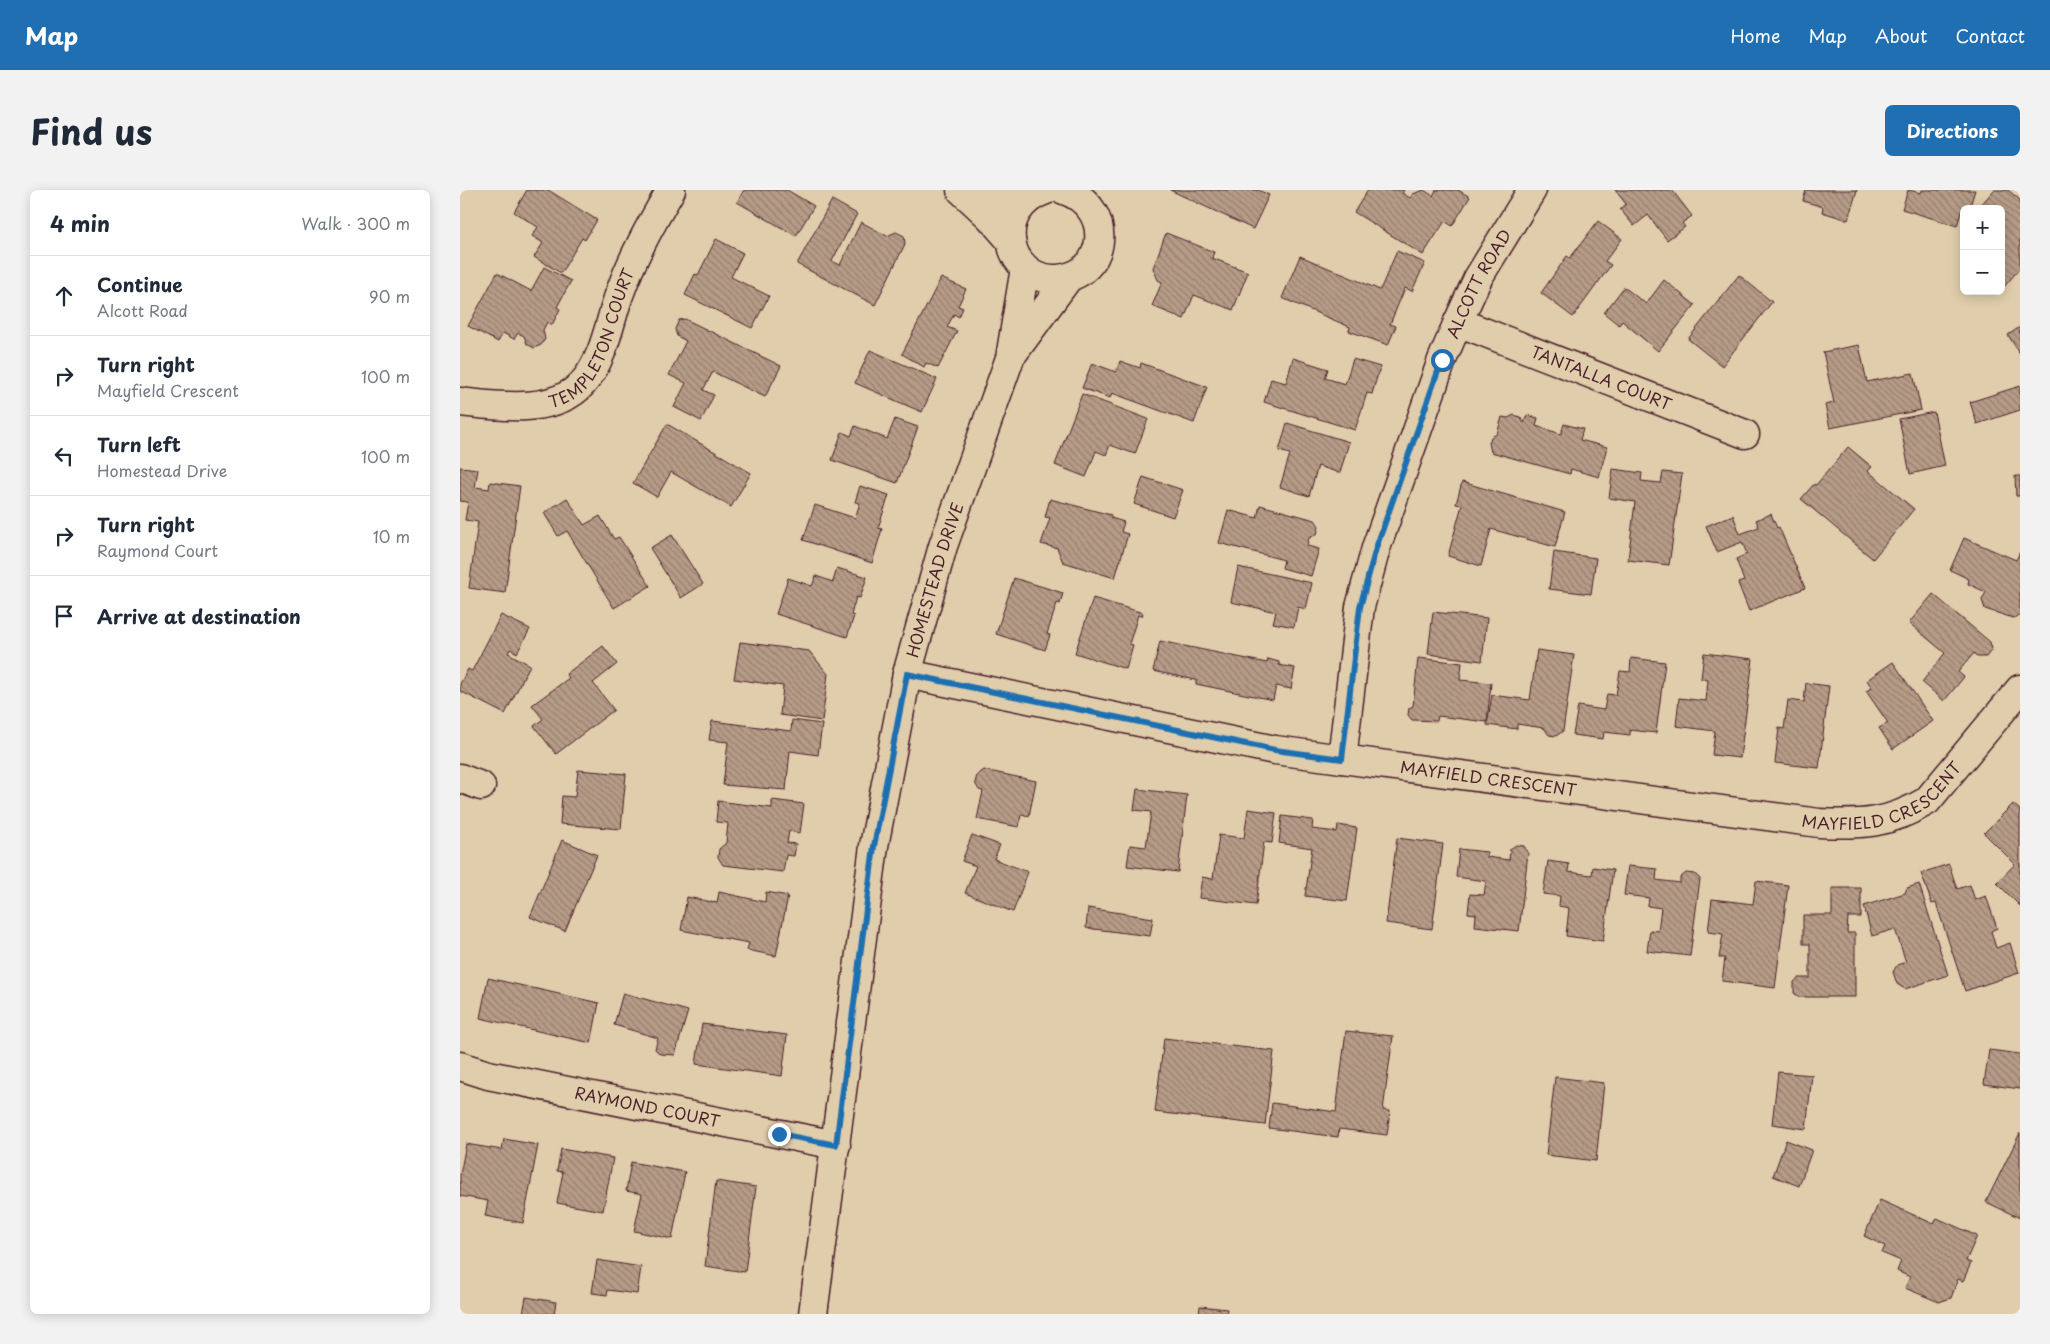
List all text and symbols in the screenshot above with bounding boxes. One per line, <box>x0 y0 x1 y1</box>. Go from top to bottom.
text: Map <box>25 17 78 53</box>
text: Home <box>1730 22 1780 49</box>
text: Map <box>1808 22 1847 49</box>
text: About <box>1875 22 1927 49</box>
text: Contact <box>1955 22 2025 49</box>
text: Find us <box>30 104 152 157</box>
button: Directions <box>1885 105 2020 156</box>
map controls <box>1960 205 2005 295</box>
button: + <box>1960 205 2005 250</box>
text: 4 min <box>50 207 110 239</box>
text: Walk · 300 m <box>301 211 410 235</box>
street label: ALCOTT ROAD <box>1439 224 1516 342</box>
button: − <box>1960 250 2005 295</box>
street label: TEMPLETON COURT <box>545 264 639 413</box>
text: Continue <box>97 270 183 298</box>
icon: ahead <box>50 282 78 310</box>
text: 90 m <box>369 284 410 308</box>
text: Alcott Road <box>97 298 188 322</box>
street label: TANTALLA COURT <box>1528 339 1676 415</box>
route start <box>1431 349 1454 372</box>
text: Turn right <box>97 350 195 378</box>
icon: right <box>50 362 78 390</box>
text: 100 m <box>361 364 410 388</box>
text: Mayfield Crescent <box>97 378 239 402</box>
text: Turn left <box>97 430 181 458</box>
icon: left <box>50 442 78 470</box>
text: 100 m <box>361 444 410 468</box>
text: Homestead Drive <box>97 458 227 482</box>
street label: HOMESTEAD DRIVE <box>899 499 969 660</box>
text: Turn right <box>97 510 195 538</box>
icon: right <box>50 522 78 550</box>
text: 10 m <box>373 524 410 548</box>
text: Raymond Court <box>97 538 218 562</box>
icon: arrive <box>50 602 78 630</box>
text: Arrive at destination <box>97 602 301 630</box>
street label: MAYFIELD CRESCENT <box>1399 754 1578 801</box>
street label: MAYFIELD CRESCENT <box>1800 756 1966 835</box>
street label: RAYMOND COURT <box>573 1080 723 1132</box>
route end <box>768 1123 791 1146</box>

